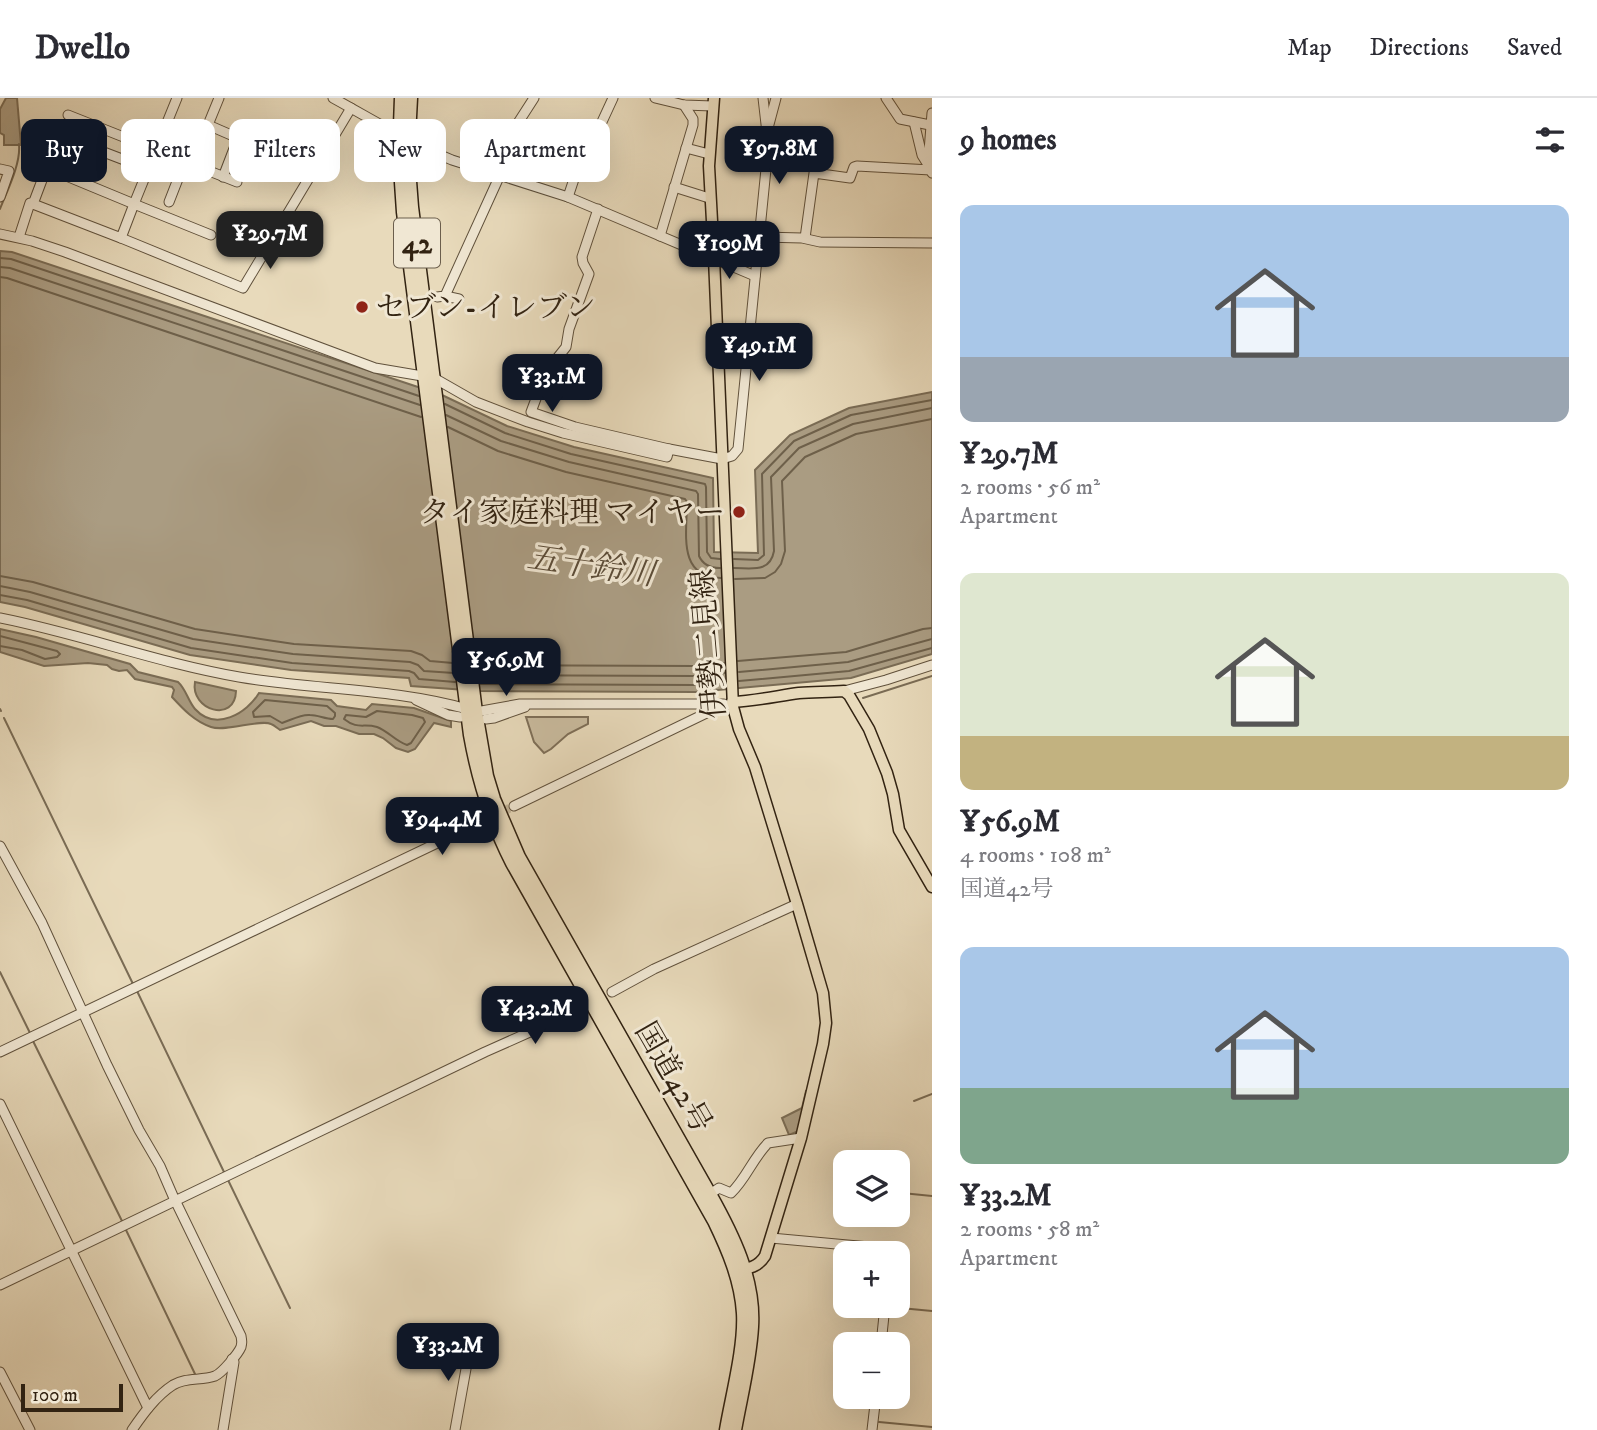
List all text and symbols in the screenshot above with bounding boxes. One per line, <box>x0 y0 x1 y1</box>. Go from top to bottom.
text: Dwello <box>35 28 130 69</box>
text: Map <box>1287 33 1332 63</box>
text: Directions <box>1370 33 1469 63</box>
text: Saved <box>1507 33 1562 63</box>
chip: Buy <box>21 119 107 182</box>
chip: Rent <box>121 119 215 182</box>
chip: Filters <box>229 119 340 182</box>
chip: New <box>354 119 446 182</box>
chip: Apartment <box>460 119 610 182</box>
icon: filters <box>1531 121 1569 159</box>
text: 9 homes <box>960 122 1057 159</box>
pin: ¥97.8M <box>722 126 836 186</box>
text: ¥97.8M <box>741 134 817 163</box>
pin: ¥29.7M <box>213 212 327 271</box>
road number: 42 <box>394 218 440 268</box>
text: ¥29.7M <box>232 219 308 248</box>
pin: ¥109M <box>680 222 778 281</box>
text: ¥109M <box>695 229 763 258</box>
icon: home <box>1202 250 1328 376</box>
place label: セブン-イレブン <box>376 290 596 327</box>
marker: セブン-イレブン <box>354 299 370 315</box>
pin: ¥49.1M <box>702 324 816 383</box>
text: ¥49.1M <box>721 331 797 360</box>
pin: ¥33.1M <box>495 354 609 414</box>
text: ¥33.1M <box>518 362 586 391</box>
text: ¥29.7M <box>960 436 1058 473</box>
text: 2 rooms · 56 m² <box>960 473 1100 502</box>
place label: タイ家庭料理 マイヤー <box>420 495 725 532</box>
text: Apartment <box>960 502 1058 531</box>
marker: タイ家庭料理 マイヤー <box>731 504 747 520</box>
water label: 五十鈴川 <box>525 538 660 596</box>
street label: 伊勢二見線 <box>685 568 734 720</box>
icon: home <box>1202 619 1328 745</box>
pin: ¥56.9M <box>449 638 563 698</box>
text: ¥56.9M <box>468 646 544 675</box>
pin: ¥94.4M <box>385 798 499 857</box>
text: ¥56.9M <box>960 804 1060 841</box>
text: ¥94.4M <box>402 805 482 834</box>
text: 4 rooms · 108 m² <box>960 841 1111 870</box>
text: 国道42号 <box>960 875 1054 904</box>
pin: ¥43.2M <box>478 986 592 1046</box>
icon: home <box>1202 992 1328 1118</box>
text: ¥43.2M <box>497 994 573 1023</box>
street label: 国道42号 <box>626 1016 719 1140</box>
map controls <box>833 1150 910 1409</box>
button: layers <box>833 1150 910 1227</box>
text: ¥33.2M <box>960 1178 1052 1215</box>
text: 2 rooms · 58 m² <box>960 1215 1099 1244</box>
button: + <box>833 1241 910 1318</box>
text: Apartment <box>960 1244 1058 1273</box>
pin: ¥33.2M <box>391 1324 505 1383</box>
text: ¥33.2M <box>413 1331 483 1360</box>
button: − <box>833 1332 910 1409</box>
scale bar <box>21 1381 122 1413</box>
text: 100 m <box>32 1384 78 1407</box>

